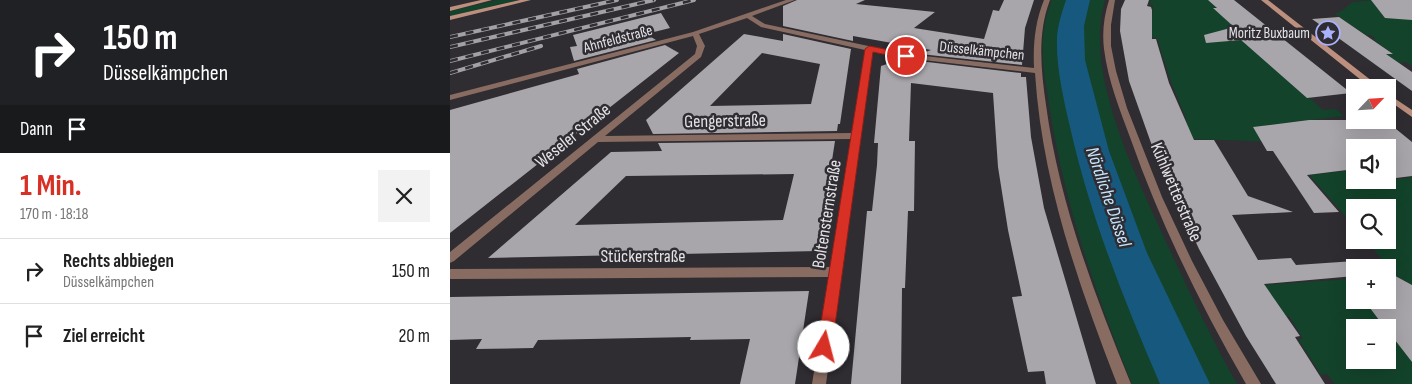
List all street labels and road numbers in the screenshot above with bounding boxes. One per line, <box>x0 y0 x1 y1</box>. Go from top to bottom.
street label: Ahnfeldstraße <box>580 21 655 58</box>
street label: Düsselkämpchen <box>939 37 1025 65</box>
street label: Weseler Straße <box>531 99 615 173</box>
street label: Gengerstraße <box>684 110 766 132</box>
street label: Kühlwetterstraße <box>1146 139 1206 245</box>
street label: Boltensternstraße <box>808 158 846 270</box>
street label: Stückerstraße <box>600 246 686 267</box>

